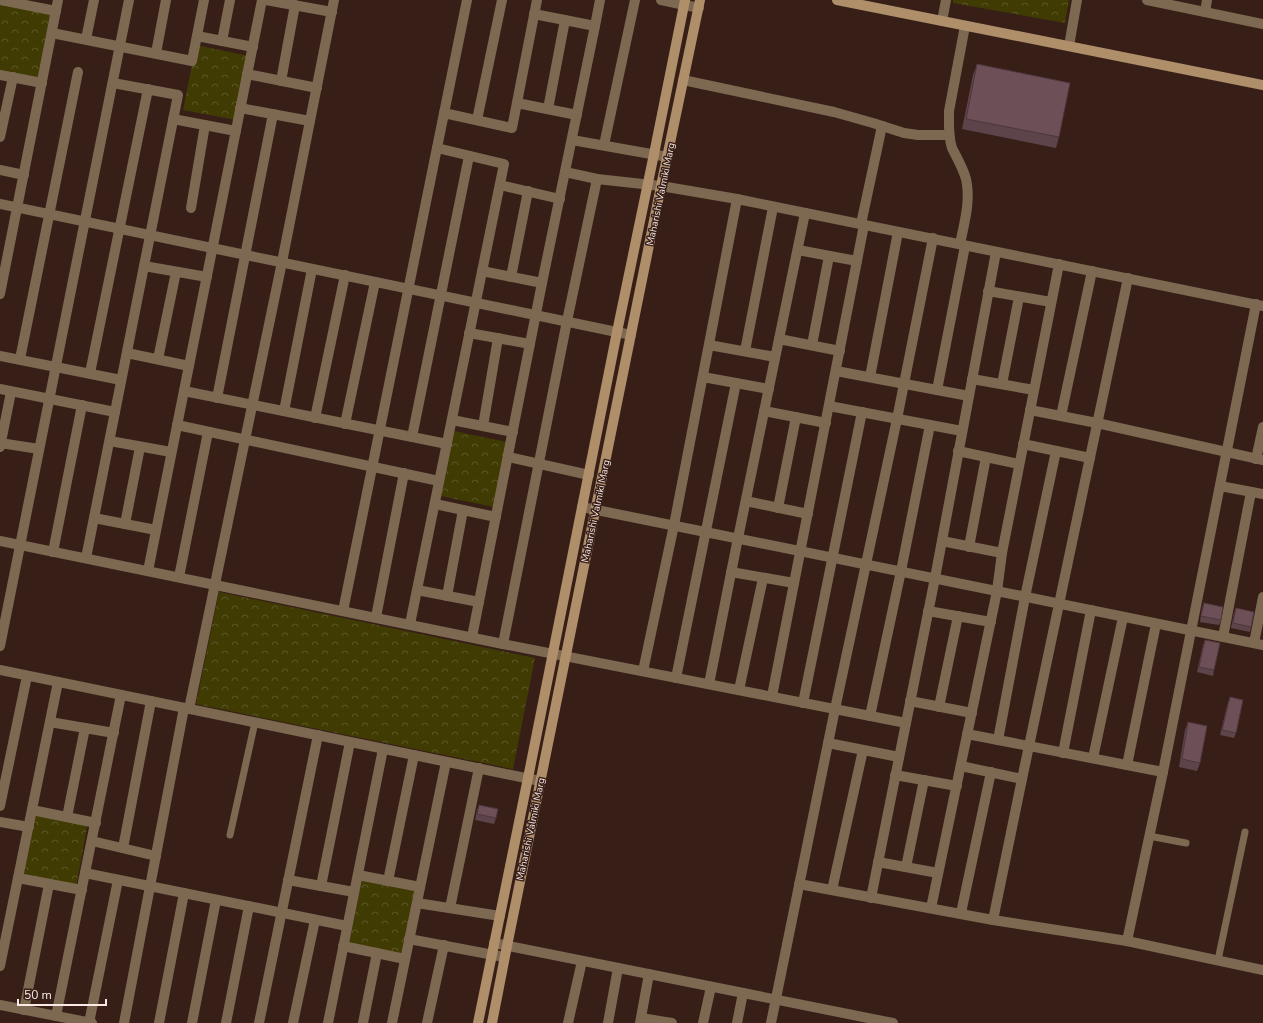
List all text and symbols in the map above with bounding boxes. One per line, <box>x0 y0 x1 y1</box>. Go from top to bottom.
street label: Maharishi Valmiki Marg <box>643 141 679 247</box>
street label: Maharishi Valmiki Marg <box>578 458 614 564</box>
street label: Maharishi Valmiki Marg <box>513 776 549 882</box>
scale bar <box>18 981 106 1007</box>
text: 50 m <box>24 987 52 1003</box>

